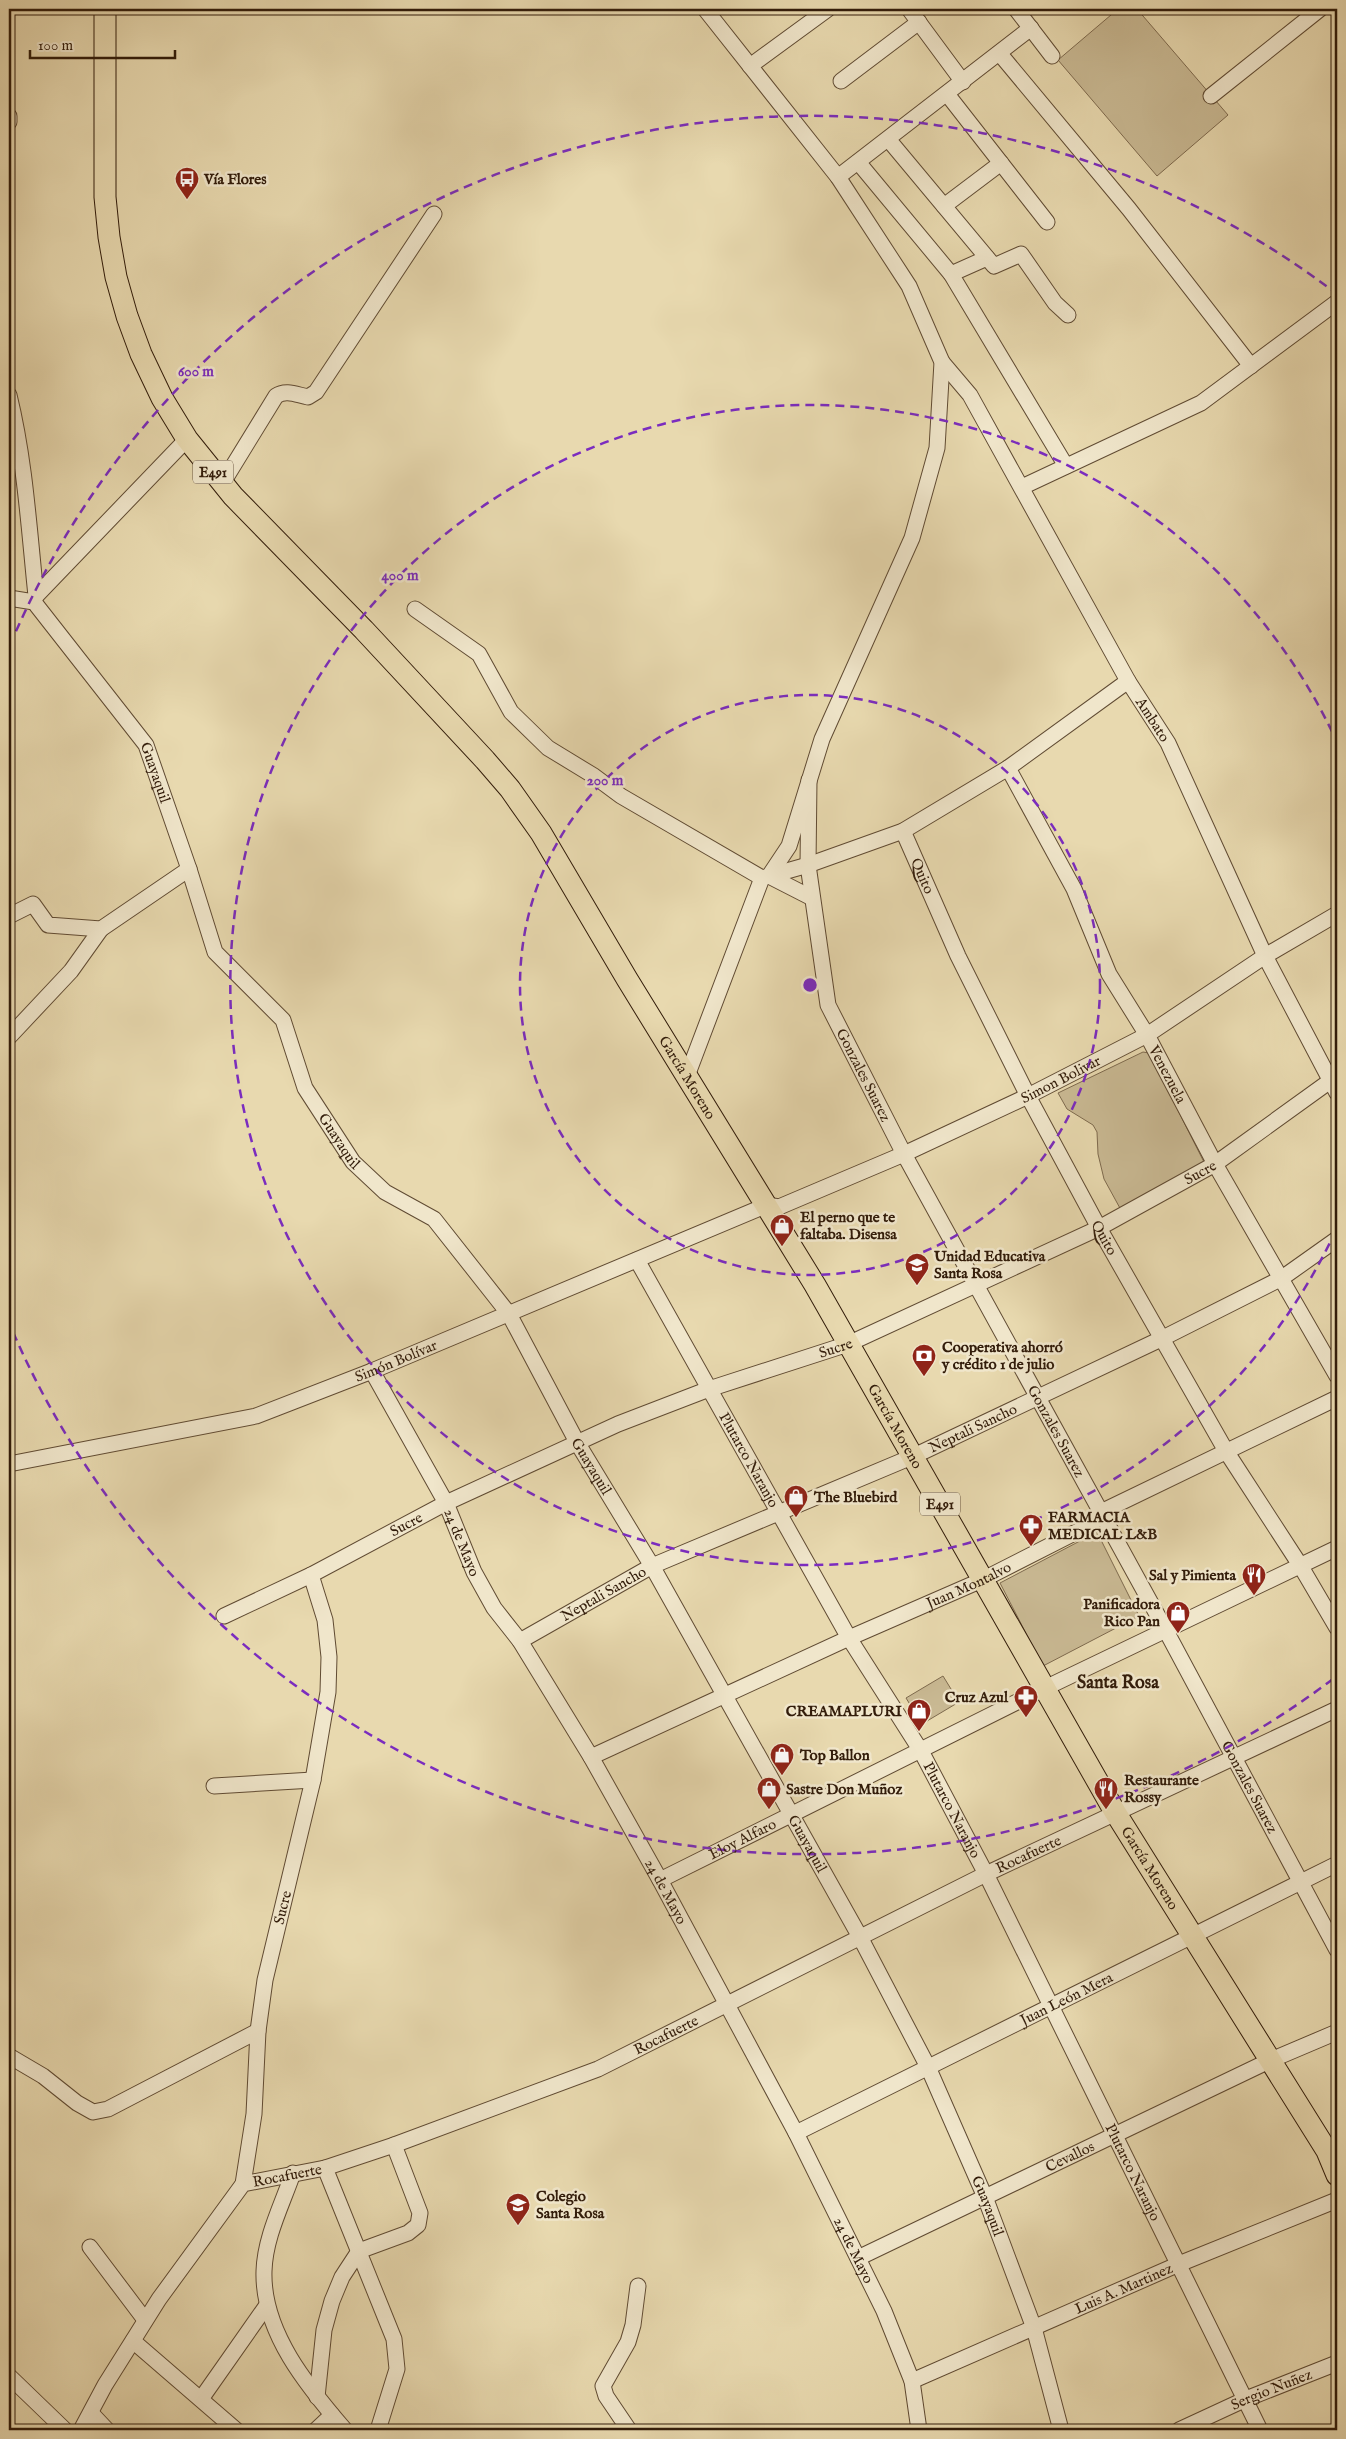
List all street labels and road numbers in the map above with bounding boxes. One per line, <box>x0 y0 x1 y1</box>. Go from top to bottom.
road number: E491 <box>193 461 233 484</box>
street label: Ambato <box>1131 693 1174 746</box>
street label: Guayaquil <box>136 740 175 806</box>
street label: Quito <box>906 855 938 897</box>
street label: Gonzales Suarez <box>832 1025 895 1125</box>
street label: García Moreno <box>654 1032 720 1123</box>
street label: Venezuela <box>1144 1041 1191 1107</box>
street label: Simon Bolivar <box>1018 1051 1104 1108</box>
street label: Guayaquil <box>314 1110 365 1174</box>
street label: Sucre <box>1181 1156 1220 1189</box>
street label: Quito <box>1087 1217 1121 1259</box>
street label: Sucre <box>816 1334 856 1363</box>
street label: Simón Bolívar <box>352 1336 440 1387</box>
street label: García Moreno <box>863 1381 927 1472</box>
street label: Gonzales Suarez <box>1023 1382 1089 1481</box>
street label: Neptali Sancho <box>926 1400 1020 1458</box>
street label: Plutarco Naranjo <box>714 1409 783 1511</box>
street label: Guayaquil <box>567 1435 616 1499</box>
road number: E491 <box>920 1492 960 1516</box>
street label: 24 de Mayo <box>439 1506 484 1579</box>
street label: Sucre <box>387 1508 426 1541</box>
street label: Juan Montalvo <box>922 1558 1015 1614</box>
street label: Neptali Sancho <box>558 1562 650 1626</box>
street label: Gonzales Suarez <box>1217 1738 1282 1837</box>
street label: Plutarco Naranjo <box>918 1759 985 1861</box>
street label: Guayaquil <box>783 1812 831 1877</box>
street label: Eloy Alfaro <box>706 1815 779 1864</box>
street label: García Moreno <box>1116 1823 1183 1913</box>
street label: Rocafuerte <box>993 1831 1064 1878</box>
street label: 24 de Mayo <box>640 1856 691 1928</box>
street label: Sucre <box>270 1889 296 1927</box>
street label: Juan León Mera <box>1015 1968 1117 2031</box>
street label: Rocafuerte <box>631 2011 702 2060</box>
street label: Plutarco Naranjo <box>1101 2121 1165 2224</box>
street label: Cevallos <box>1042 2137 1098 2177</box>
street label: Rocafuerte <box>251 2160 324 2192</box>
street label: Guayaquil <box>967 2173 1008 2240</box>
street label: 24 de Mayo <box>829 2214 878 2287</box>
street label: Luis A. Martinez <box>1072 2259 1176 2319</box>
street label: Sergio Nuñez <box>1228 2365 1315 2415</box>

